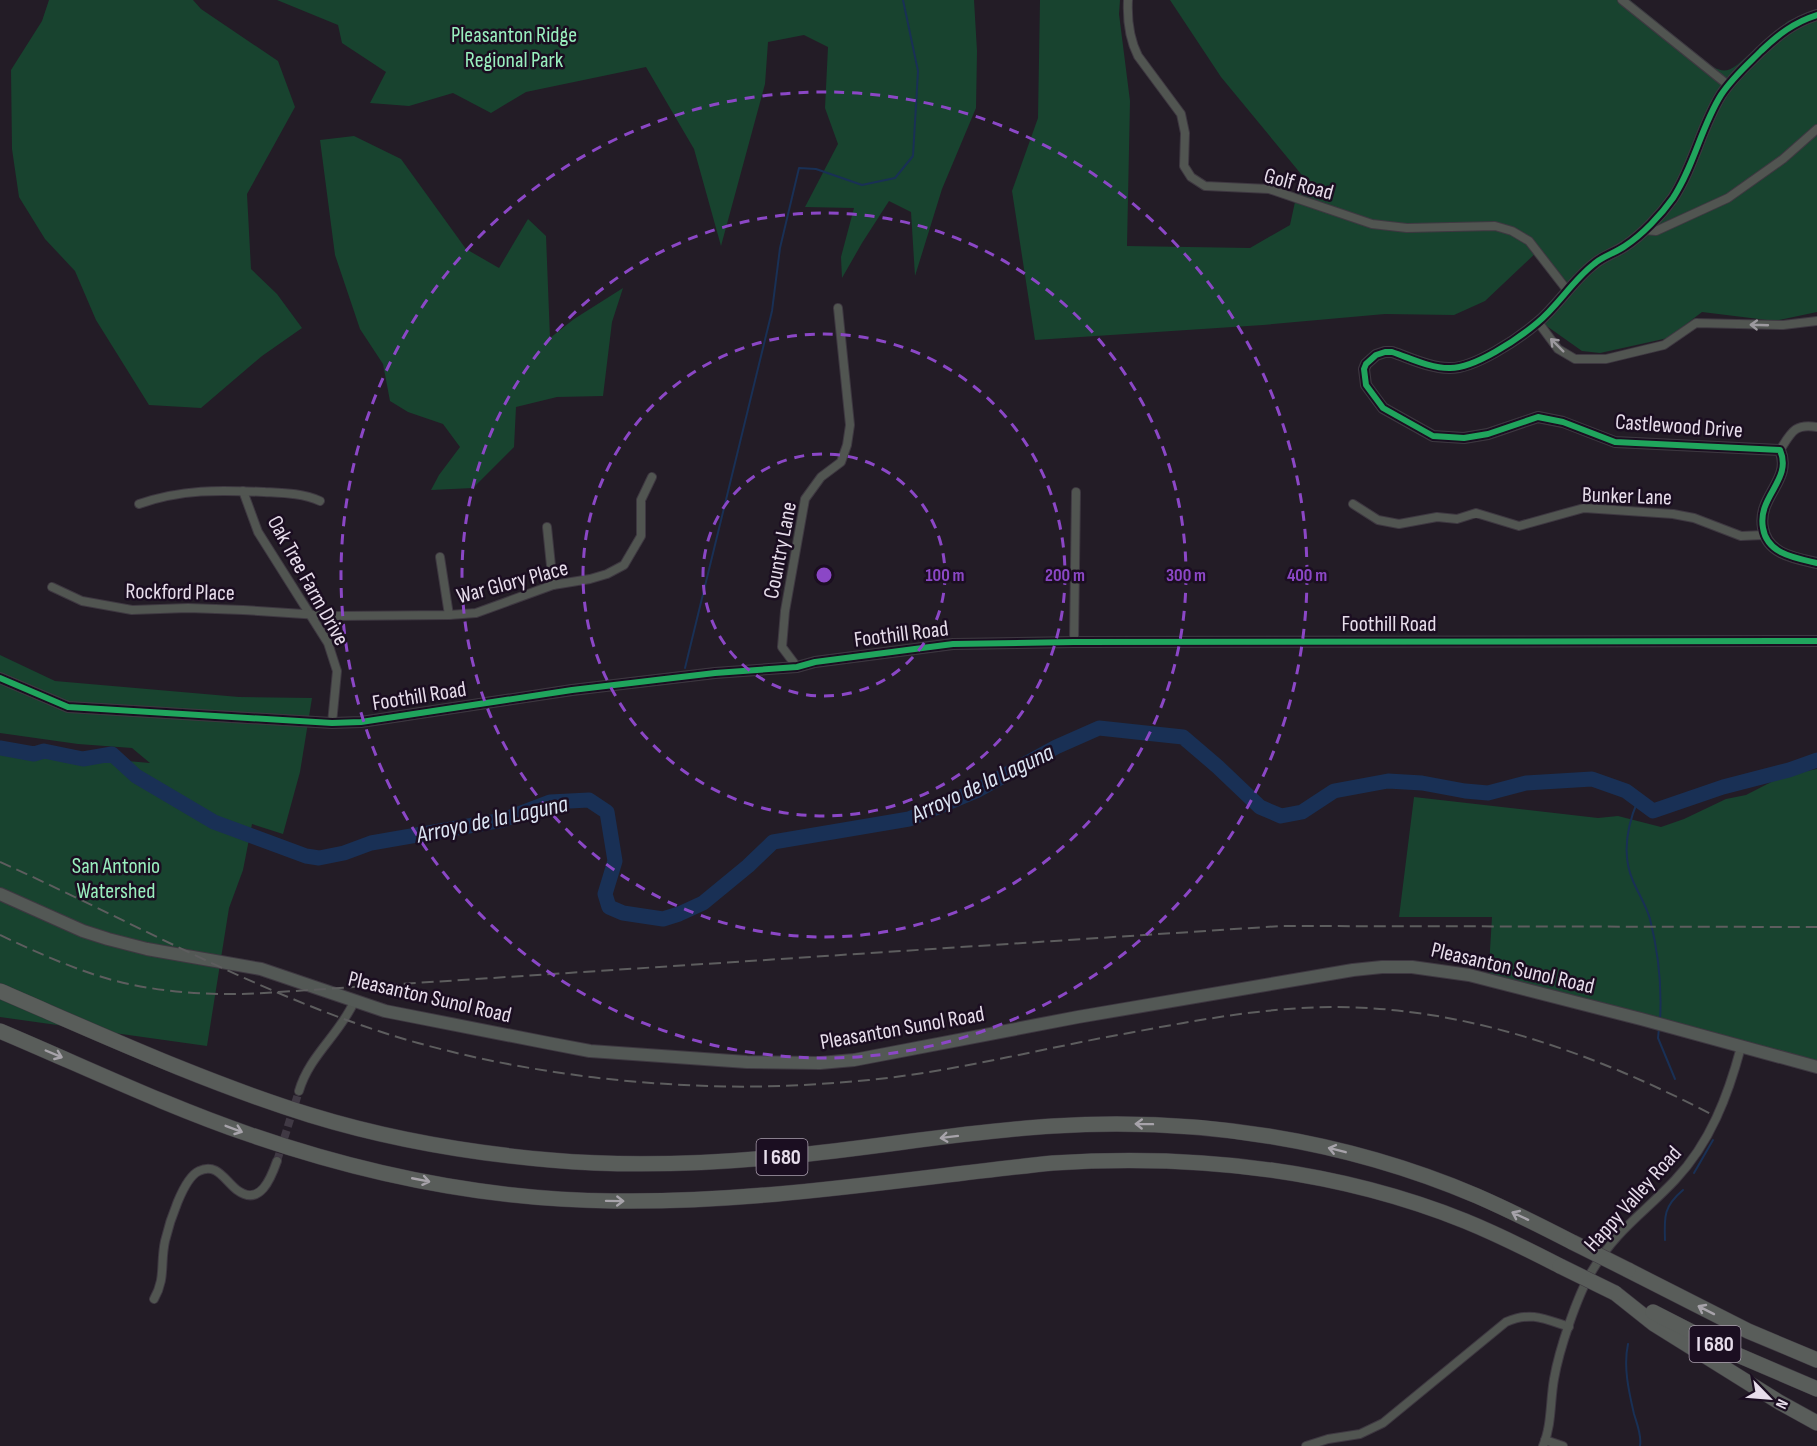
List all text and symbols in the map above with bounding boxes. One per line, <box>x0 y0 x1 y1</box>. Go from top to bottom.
park label: Pleasanton Ridge Regional Park <box>451 22 577 74</box>
street label: Golf Road <box>1261 162 1336 207</box>
one-way arrow <box>1749 319 1769 330</box>
one-way arrow <box>1550 337 1564 352</box>
street label: Castlewood Drive <box>1614 409 1744 444</box>
street label: Bunker Lane <box>1582 481 1672 512</box>
street label: Country Lane <box>758 499 803 601</box>
street label: Oak Tree Farm Drive <box>261 511 354 650</box>
street label: War Glory Place <box>454 555 571 610</box>
centre of rings <box>814 565 834 585</box>
text: 100 m <box>926 565 965 586</box>
text: 200 m <box>1045 565 1085 586</box>
text: 300 m <box>1166 565 1206 586</box>
text: 400 m <box>1287 565 1327 586</box>
street label: Rockford Place <box>125 578 235 607</box>
street label: Foothill Road <box>1342 611 1436 638</box>
street label: Foothill Road <box>852 615 950 654</box>
street label: Foothill Road <box>370 676 468 717</box>
water label: Arroyo de la Laguna <box>905 738 1058 830</box>
water label: Arroyo de la Laguna <box>413 789 571 850</box>
park label: San Antonio Watershed <box>72 853 160 905</box>
street label: Pleasanton Sunol Road <box>1428 937 1597 1000</box>
street label: Pleasanton Sunol Road <box>345 966 514 1029</box>
street label: Pleasanton Sunol Road <box>818 1001 987 1056</box>
one-way arrow <box>44 1049 62 1060</box>
one-way arrow <box>1134 1119 1154 1130</box>
one-way arrow <box>224 1124 242 1135</box>
one-way arrow <box>940 1132 960 1143</box>
road number: I 680 <box>756 1139 808 1175</box>
street label: Happy Valley Road <box>1579 1141 1688 1257</box>
one-way arrow <box>1327 1144 1346 1156</box>
one-way arrow <box>411 1175 431 1186</box>
one-way arrow <box>605 1195 625 1207</box>
one-way arrow <box>1511 1209 1529 1221</box>
one-way arrow <box>1698 1304 1716 1315</box>
road number: I 680 <box>1690 1326 1740 1362</box>
north arrow <box>1739 1368 1799 1428</box>
text: N <box>1771 1396 1792 1412</box>

